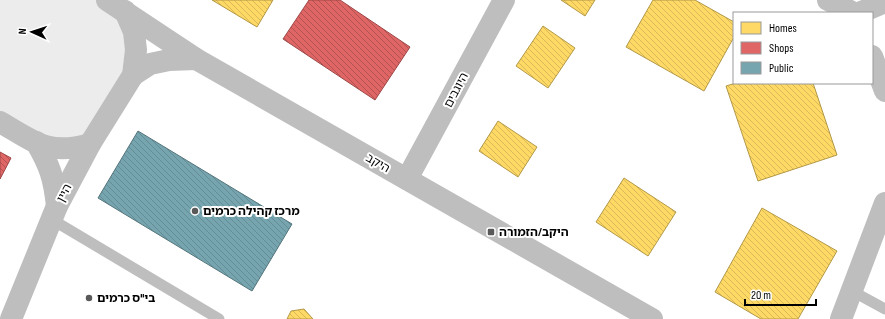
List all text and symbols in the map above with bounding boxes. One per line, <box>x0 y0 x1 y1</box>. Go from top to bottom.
north arrow <box>12 12 52 52</box>
legend <box>733 12 873 84</box>
text: Homes <box>769 21 797 36</box>
text: N <box>16 28 29 35</box>
text: Shops <box>769 41 794 56</box>
text: Public <box>769 61 794 76</box>
street label: היוגבים <box>441 70 472 110</box>
street label: היקב <box>363 151 393 176</box>
street label: היין <box>53 182 75 205</box>
place label: מרכז קהילה כרמים <box>203 204 300 219</box>
marker: מרכז קהילה כרמים <box>190 206 200 216</box>
place label: היקב/הזמורה <box>499 225 569 240</box>
marker: היקב/הזמורה <box>486 227 496 237</box>
scale bar <box>745 281 816 307</box>
text: 20 m <box>751 288 771 303</box>
place label: בי"ס כרמים <box>97 291 155 306</box>
marker: בי"ס כרמים <box>84 293 94 303</box>

